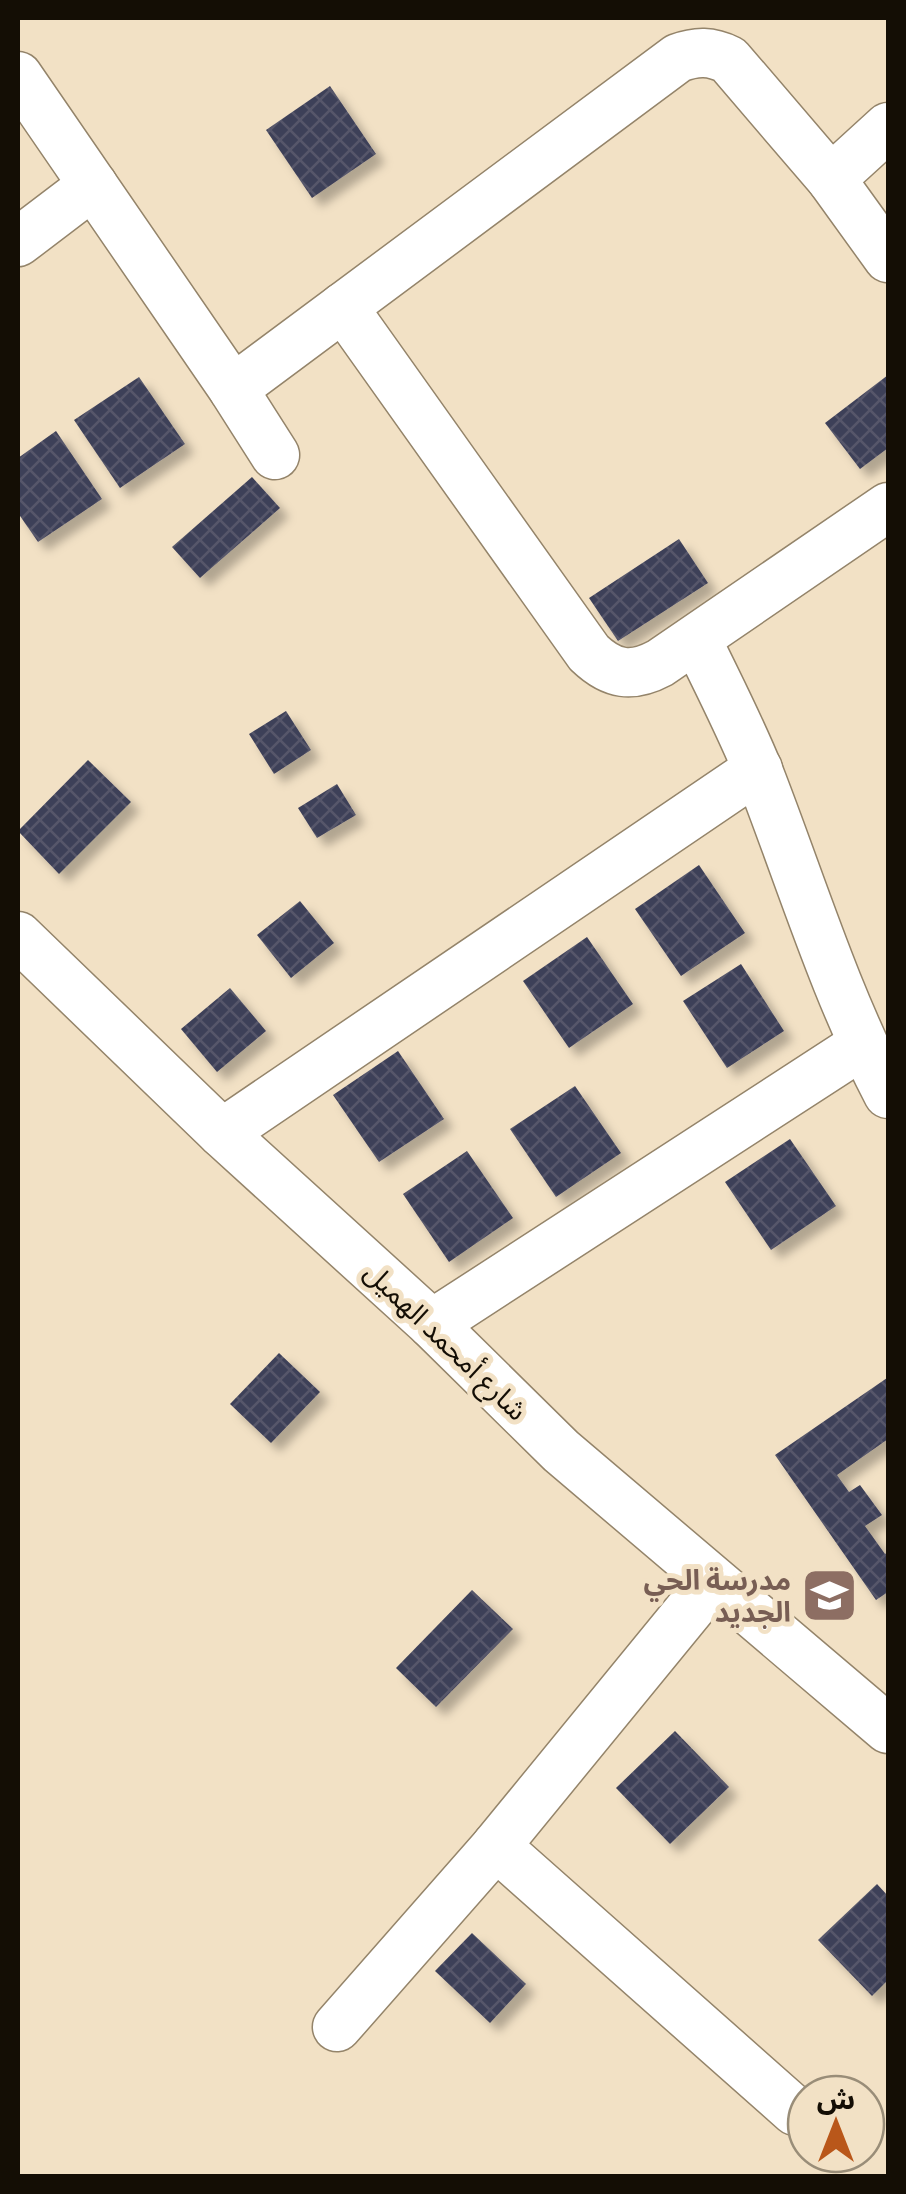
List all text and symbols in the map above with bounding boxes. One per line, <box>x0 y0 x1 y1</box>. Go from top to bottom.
street label: شارع أمحمد الهميل <box>355 1254 535 1430</box>
place label: مدرسة الحي الجديد <box>643 1564 791 1629</box>
school or university icon: مدرسة الحي الجديد <box>800 1566 860 1626</box>
north arrow <box>786 2074 886 2174</box>
text: ش <box>817 2083 855 2116</box>

